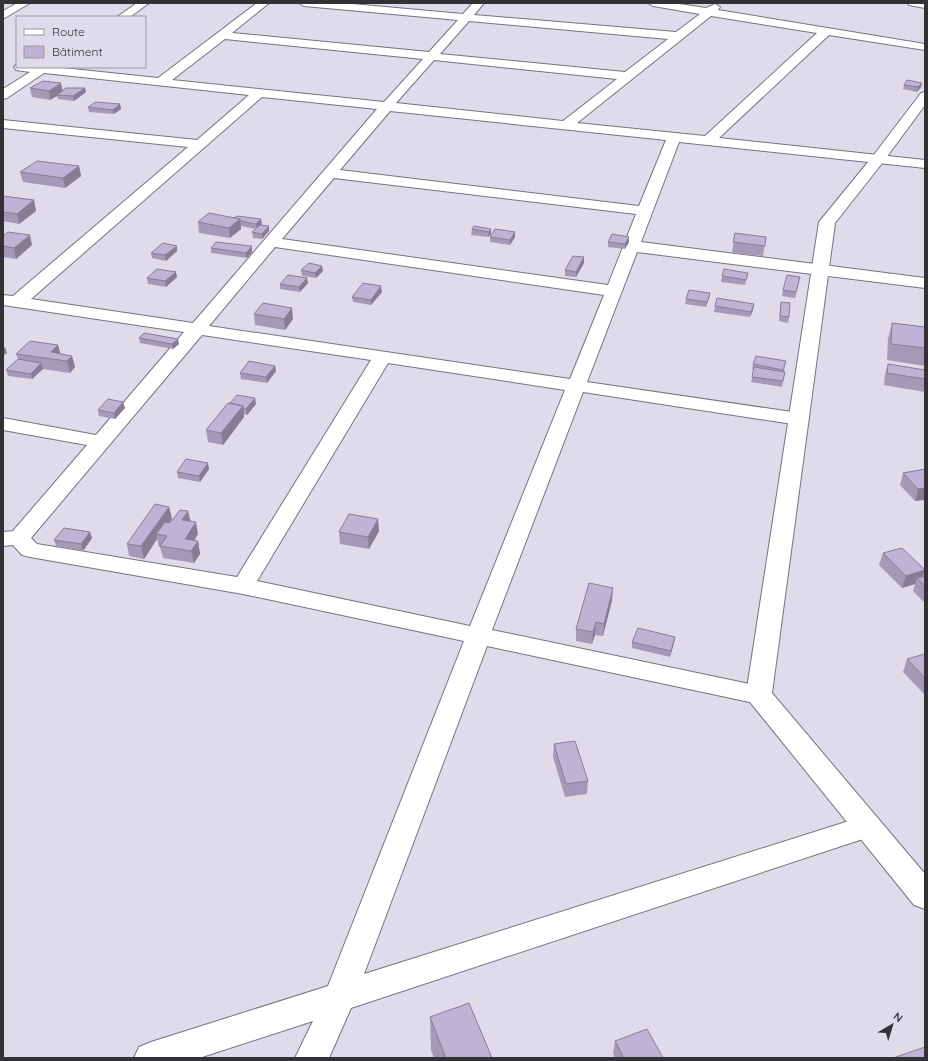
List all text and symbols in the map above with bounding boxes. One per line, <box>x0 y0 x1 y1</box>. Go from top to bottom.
legend <box>16 16 146 68</box>
text: Route <box>52 24 85 39</box>
text: Bâtiment <box>52 44 102 59</box>
north arrow <box>872 1005 912 1045</box>
text: N <box>891 1009 906 1025</box>

